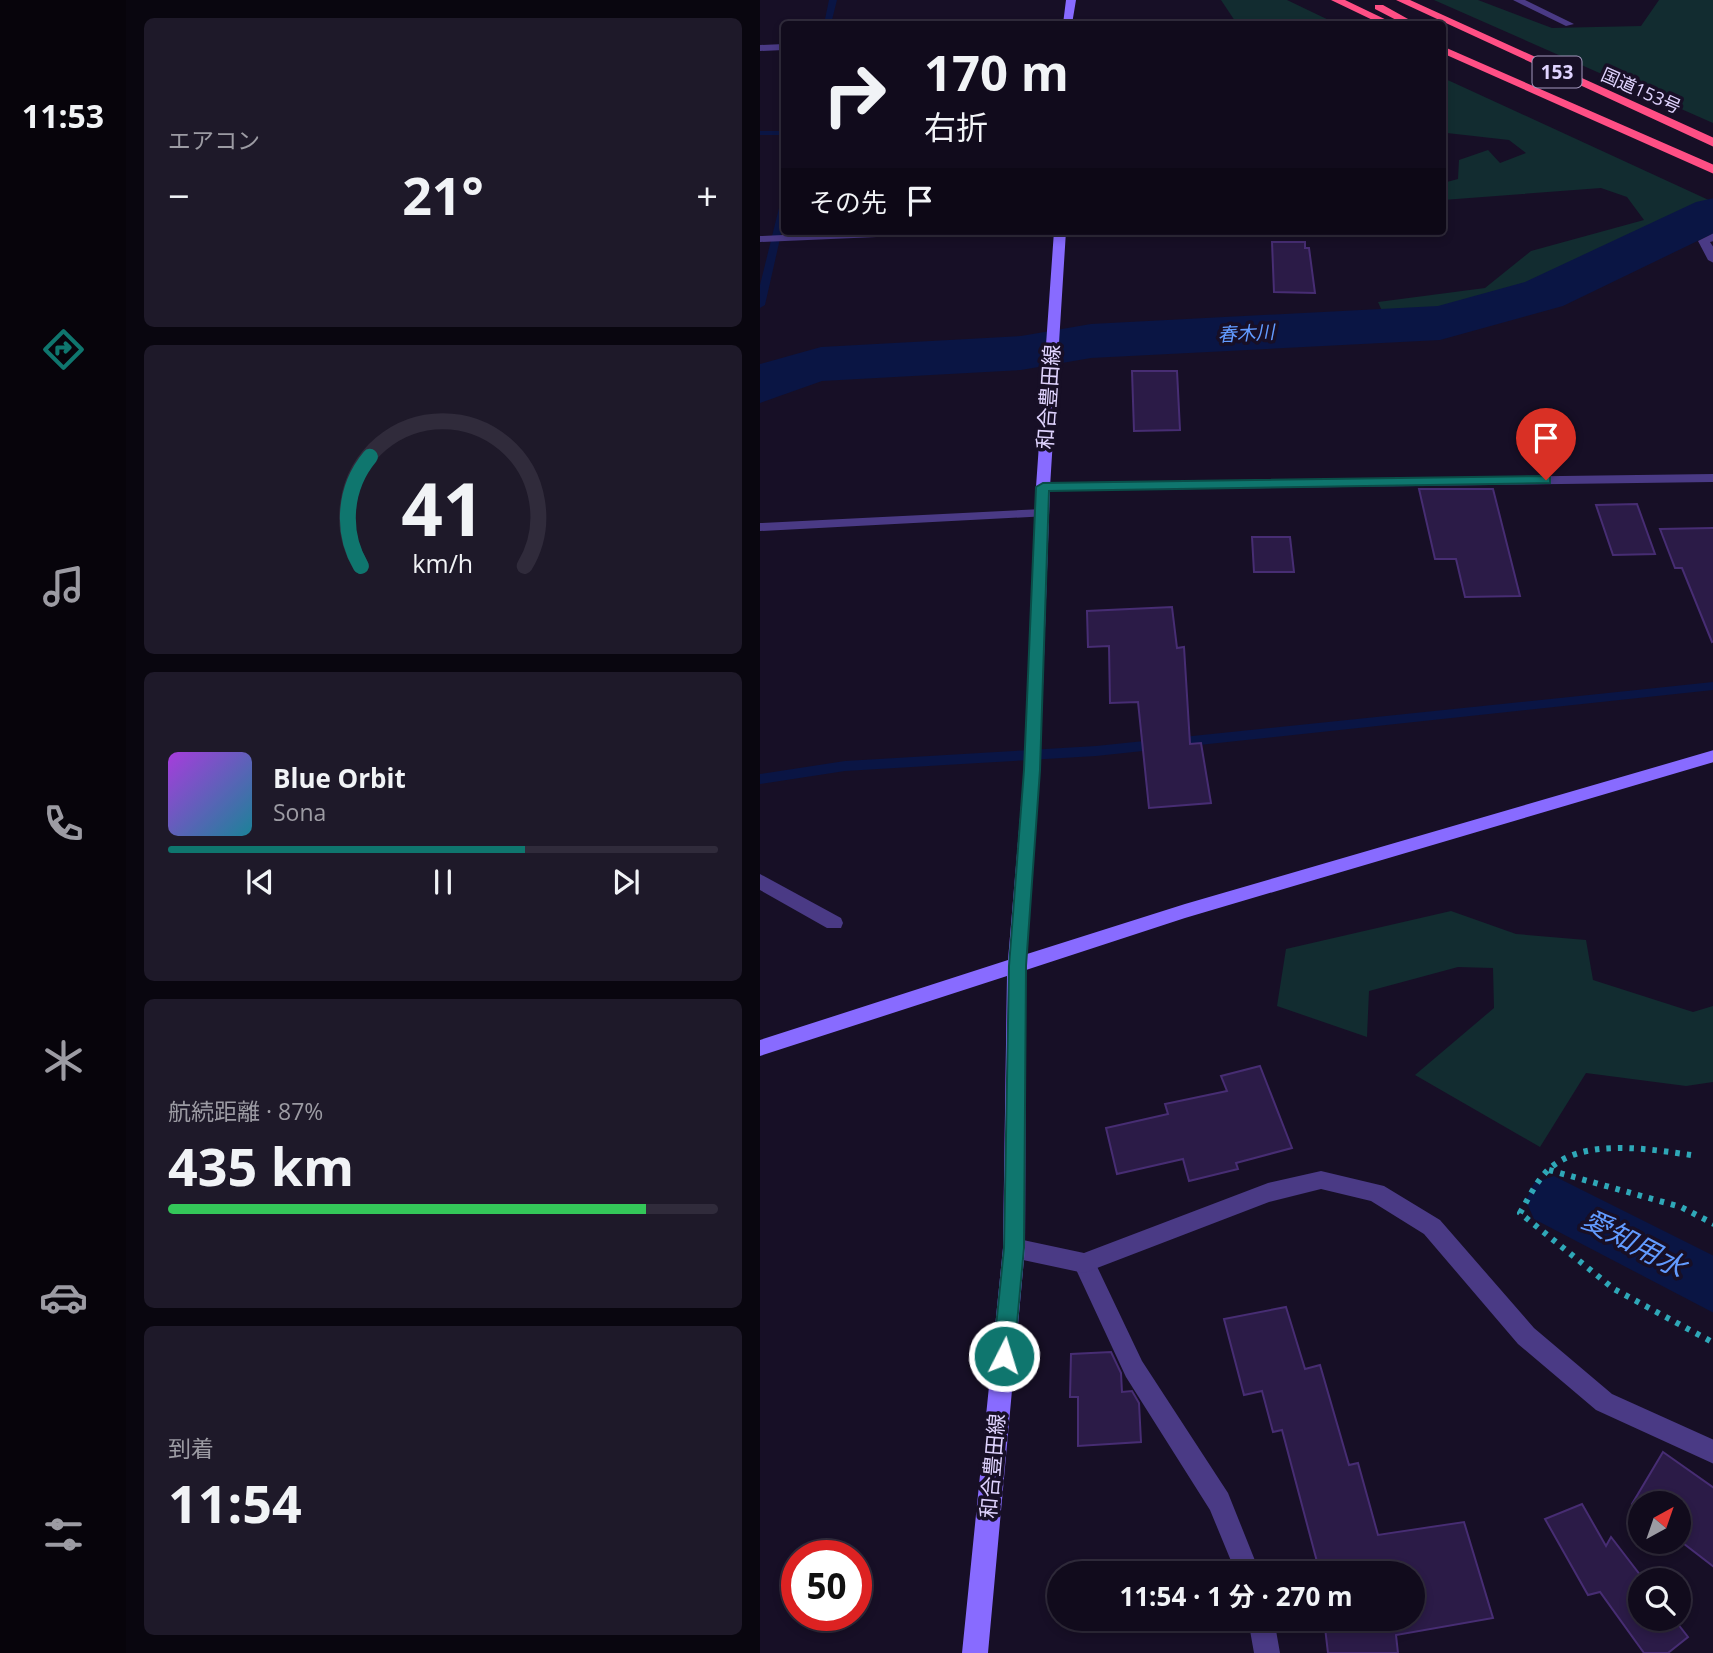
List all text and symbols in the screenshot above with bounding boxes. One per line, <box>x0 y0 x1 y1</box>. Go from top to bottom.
text: 170 m <box>924 39 1069 105</box>
icon: right <box>809 49 900 140</box>
road number: 153 <box>1532 57 1582 88</box>
street label: 国道153号 <box>1598 62 1685 118</box>
text: 11:53 <box>22 94 104 137</box>
text: 右折 <box>924 105 988 148</box>
text: エアコン <box>168 124 260 156</box>
text: 21° <box>402 159 484 230</box>
text: − <box>168 169 190 221</box>
text: + <box>696 169 718 221</box>
icon: arrive <box>901 182 939 220</box>
text: その先 <box>809 184 887 220</box>
water label: 春木川 <box>1217 318 1277 347</box>
icon: directions <box>39 325 88 374</box>
street label: 和合豊田線 <box>1030 344 1066 450</box>
pin <box>1516 408 1576 480</box>
icon: arrive <box>1527 419 1565 457</box>
text: 41 <box>401 458 485 557</box>
text: km/h <box>413 545 473 579</box>
icon: music <box>39 562 88 611</box>
text: Blue Orbit <box>273 760 406 796</box>
text: Sona <box>273 796 326 828</box>
icon: phone <box>39 799 88 848</box>
icon: previous <box>241 863 279 901</box>
icon: pause <box>424 863 462 901</box>
icon: next <box>607 863 645 901</box>
icon: climate <box>39 1036 88 1085</box>
text: 航続距離 · 87% <box>168 1095 323 1127</box>
text: 435 km <box>168 1130 354 1201</box>
water label: 愛知用水 <box>1576 1199 1695 1287</box>
icon: car <box>39 1273 88 1322</box>
position arrow <box>967 1319 1041 1393</box>
street label: 和合豊田線 <box>973 1412 1011 1519</box>
text: 到着 <box>168 1432 214 1464</box>
text: 11:54 <box>168 1467 302 1538</box>
north arrow <box>1628 1491 1691 1554</box>
map controls <box>1628 1491 1691 1631</box>
icon: filters <box>39 1510 88 1559</box>
speed limit sign: 50 <box>781 1540 872 1631</box>
button: search <box>1628 1568 1691 1631</box>
text: 11:54 · 1 分 · 270 m <box>1119 1578 1353 1614</box>

